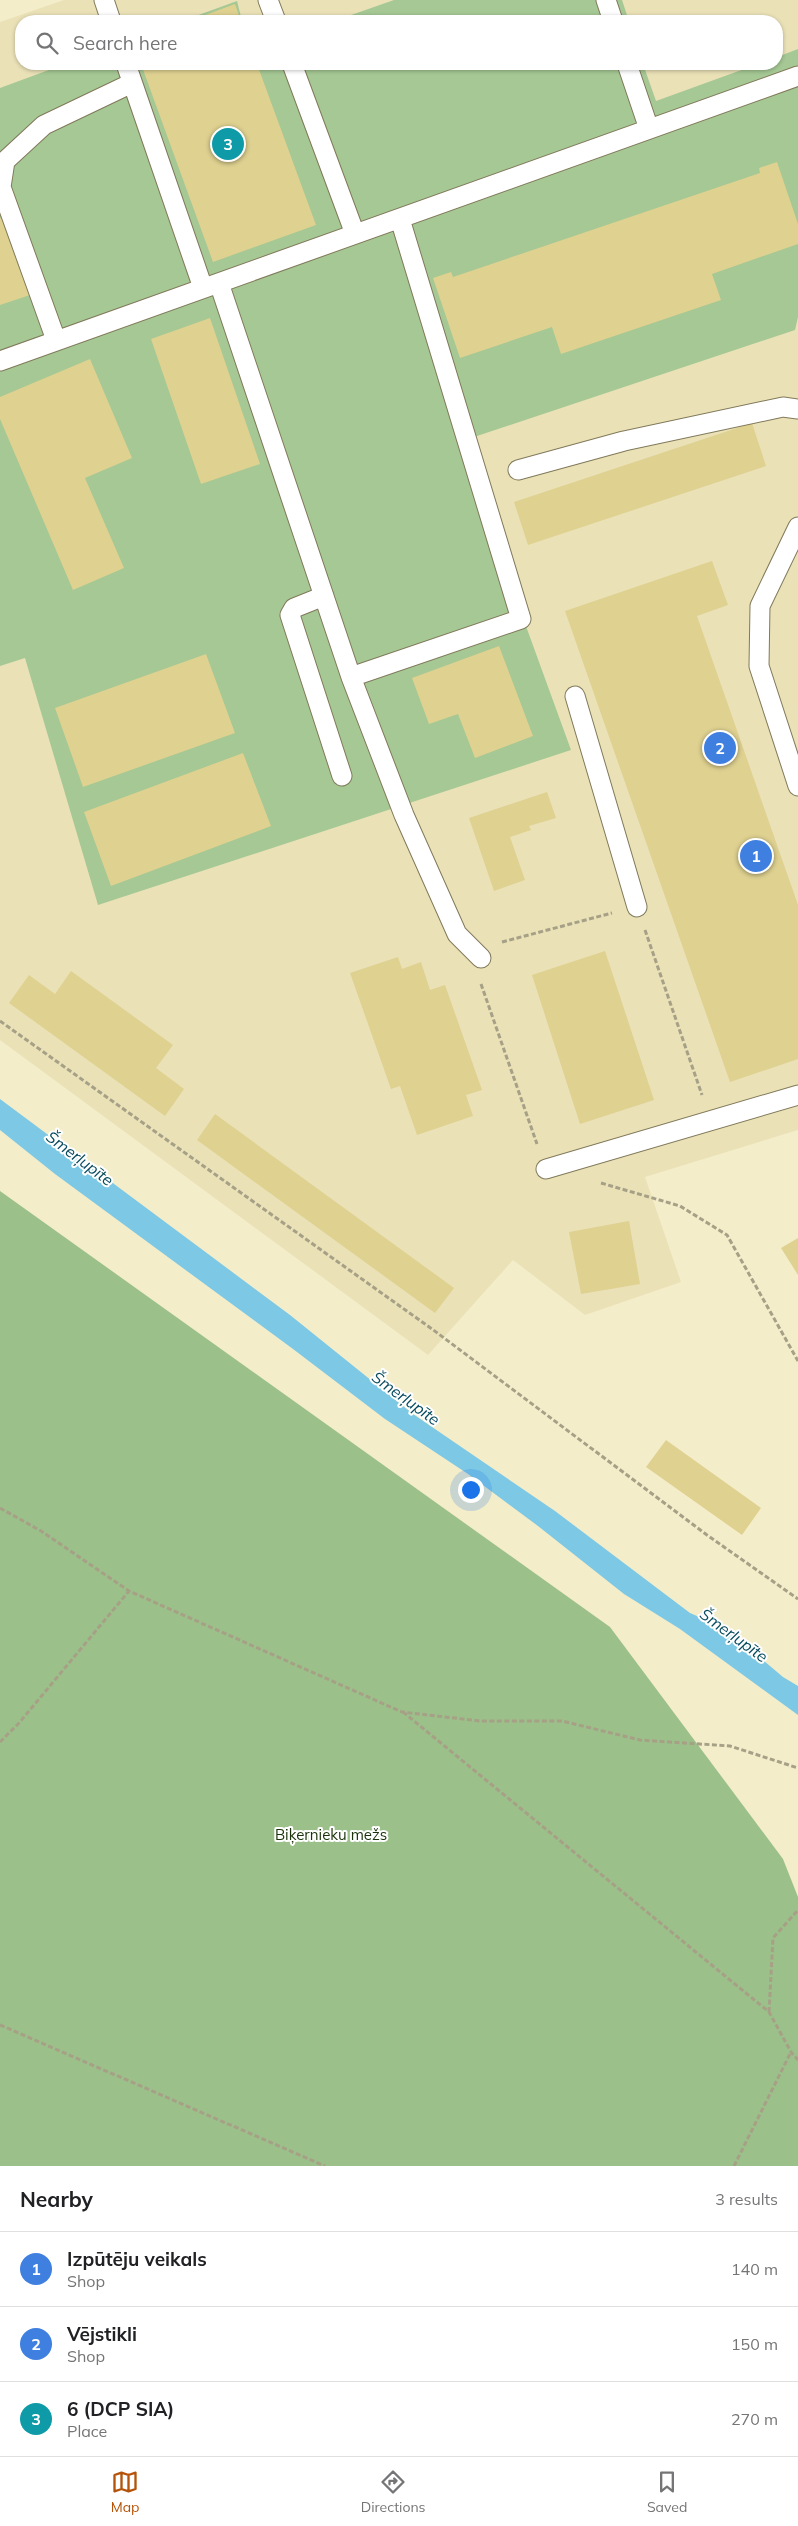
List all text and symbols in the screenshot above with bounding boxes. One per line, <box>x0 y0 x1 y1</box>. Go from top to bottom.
search box <box>15 15 783 70</box>
icon: search <box>33 29 61 57</box>
text: Search here <box>73 31 177 55</box>
pin: 3 <box>212 125 244 163</box>
pin: 2 <box>704 729 736 767</box>
pin: 1 <box>740 837 772 875</box>
water label: Šmerļupīte <box>42 1126 118 1190</box>
water label: Šmerļupīte <box>368 1367 444 1430</box>
your location <box>458 1477 484 1503</box>
water label: Šmerļupīte <box>696 1604 772 1667</box>
park label: Biķernieku mežs <box>275 1825 387 1844</box>
text: Nearby <box>20 2186 93 2212</box>
text: 3 results <box>715 2189 778 2209</box>
text: Izpūtēju veikals <box>67 2247 207 2271</box>
text: 1 <box>31 2259 41 2279</box>
text: 140 m <box>731 2259 778 2279</box>
text: Shop <box>67 2271 105 2291</box>
text: Vējstikli <box>67 2322 137 2346</box>
text: 2 <box>31 2334 41 2354</box>
text: 150 m <box>731 2334 778 2354</box>
text: Shop <box>67 2346 105 2366</box>
text: 6 (DCP SIA) <box>67 2397 174 2421</box>
text: 3 <box>31 2409 41 2429</box>
text: 270 m <box>731 2409 778 2429</box>
text: Place <box>67 2421 107 2441</box>
tab: Map <box>111 2468 139 2516</box>
tab: Directions <box>361 2468 426 2516</box>
tab: Saved <box>647 2468 687 2516</box>

